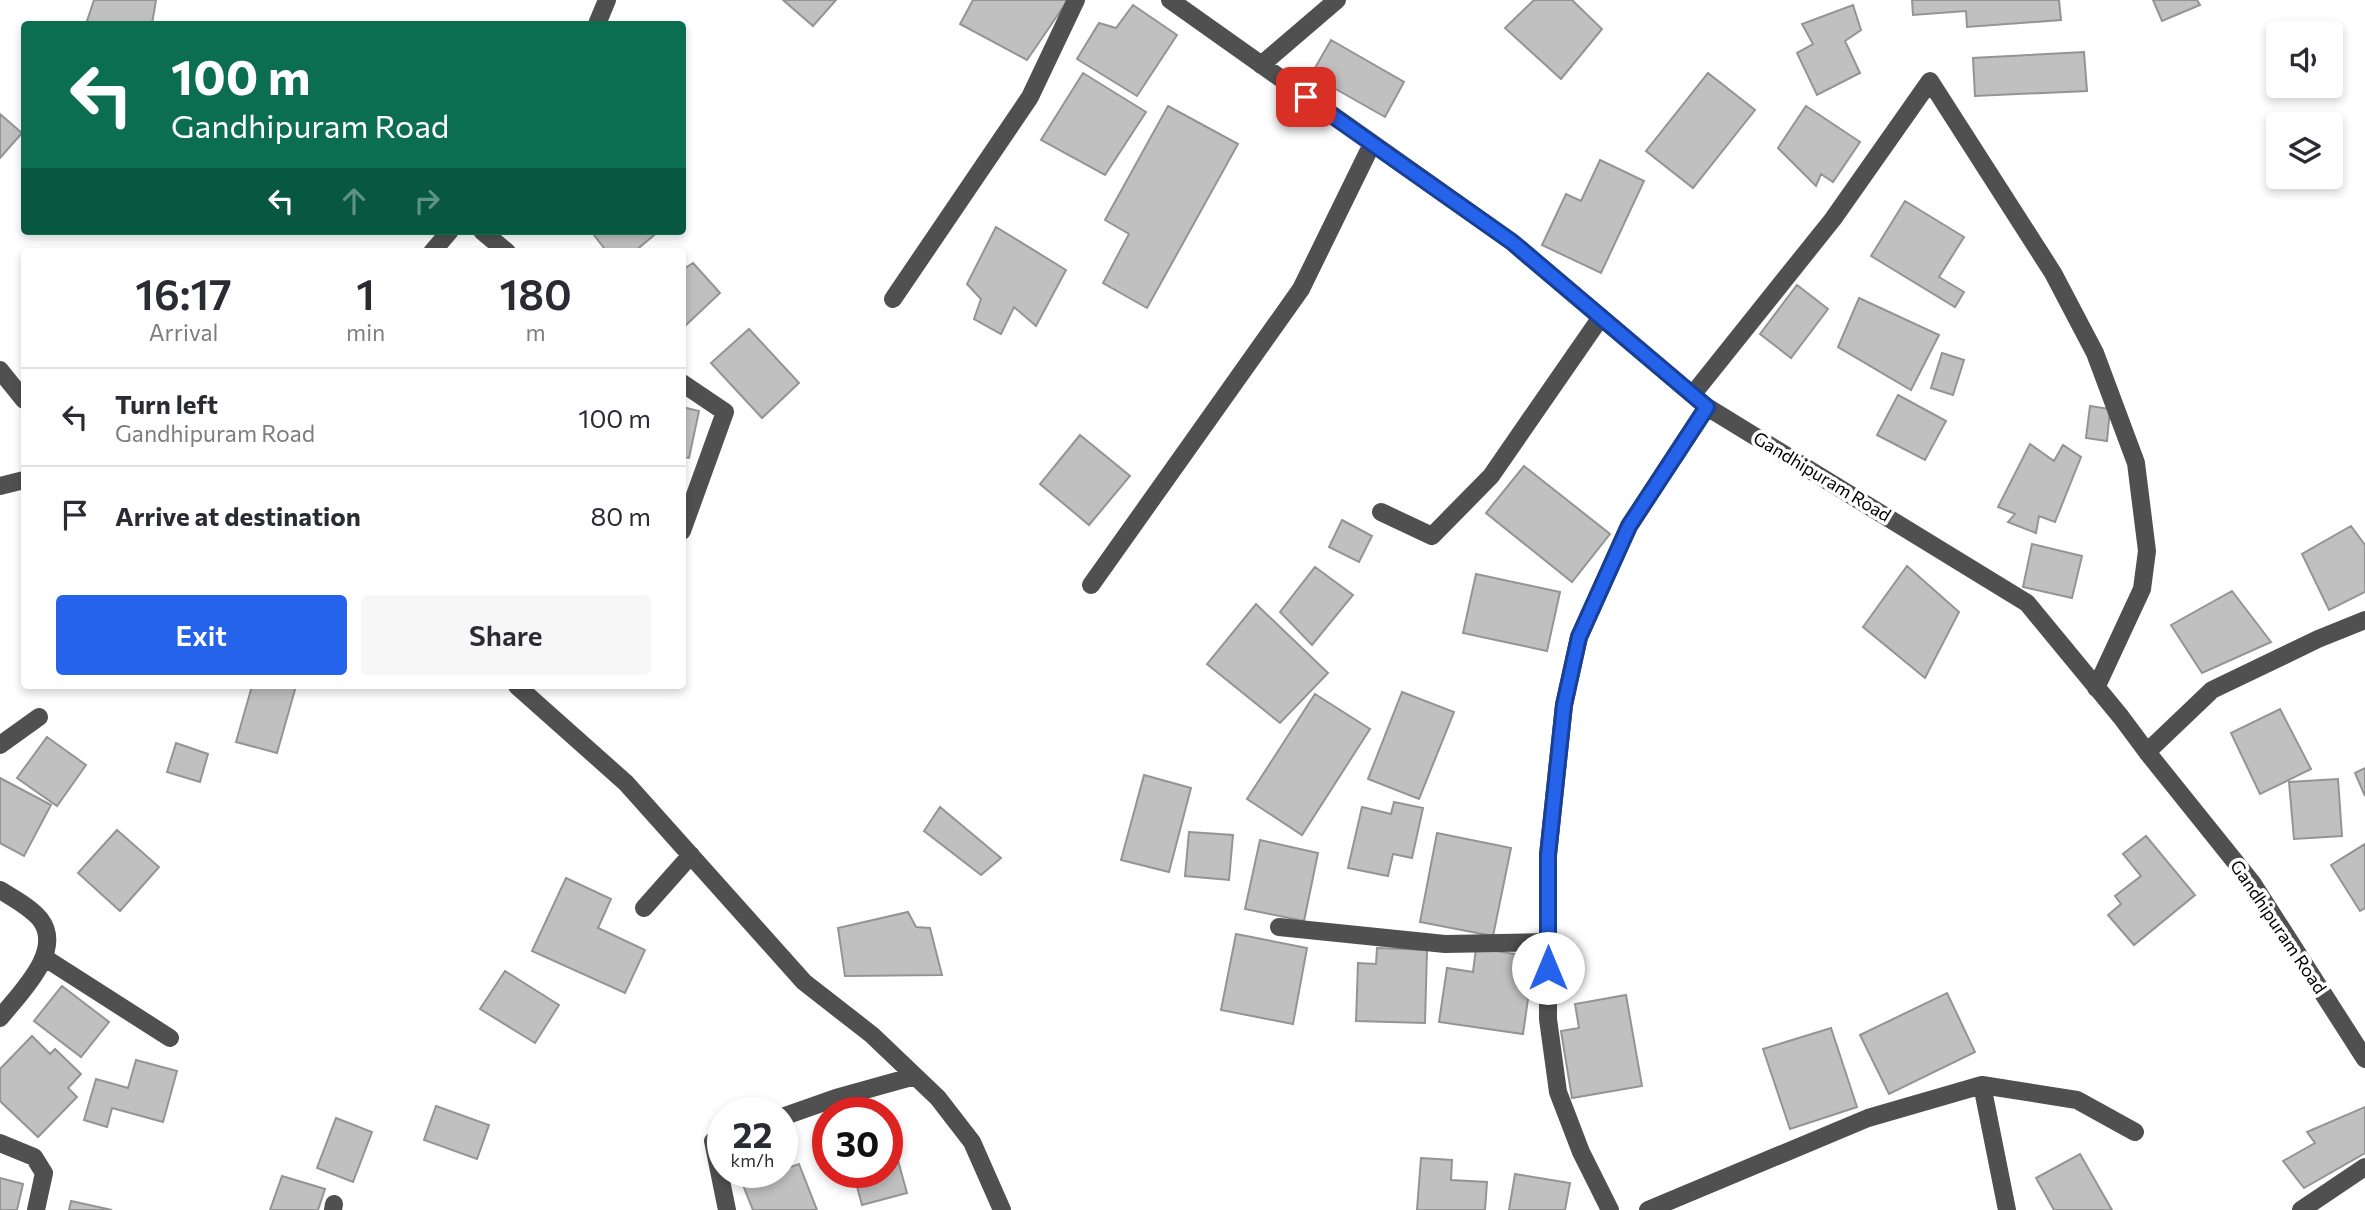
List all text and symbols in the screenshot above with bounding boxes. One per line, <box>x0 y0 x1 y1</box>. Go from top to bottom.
map controls <box>2266 21 2343 189</box>
button: sound <box>2266 21 2343 98</box>
text: 100 m <box>171 45 310 105</box>
icon: left <box>56 49 147 140</box>
pin <box>1276 67 1336 127</box>
icon: arrive <box>1287 78 1325 116</box>
text: Gandhipuram Road <box>171 105 449 145</box>
button: layers <box>2266 112 2343 189</box>
icon: left <box>262 182 300 220</box>
icon: ahead <box>335 182 373 220</box>
icon: right <box>408 182 446 220</box>
text: 16:17 <box>135 267 232 319</box>
text: 1 <box>356 267 375 319</box>
text: 180 <box>500 267 572 319</box>
text: Arrival <box>149 318 218 346</box>
text: min <box>346 318 385 346</box>
text: m <box>526 318 546 346</box>
text: Turn left <box>115 388 218 419</box>
icon: left <box>56 398 94 436</box>
text: 100 m <box>578 402 651 433</box>
text: Gandhipuram Road <box>115 419 315 447</box>
street label: Gandhipuram Road <box>1750 426 1895 526</box>
icon: arrive <box>56 496 94 534</box>
text: Arrive at destination <box>115 500 361 531</box>
text: 80 m <box>591 500 651 531</box>
button: Exit <box>56 595 347 675</box>
button: Share <box>361 595 651 675</box>
street label: Gandhipuram Road <box>2226 855 2332 997</box>
position arrow <box>1511 931 1585 1005</box>
speed limit sign: 30 <box>812 1097 903 1188</box>
text: 22 <box>733 1112 772 1155</box>
text: km/h <box>731 1149 774 1171</box>

